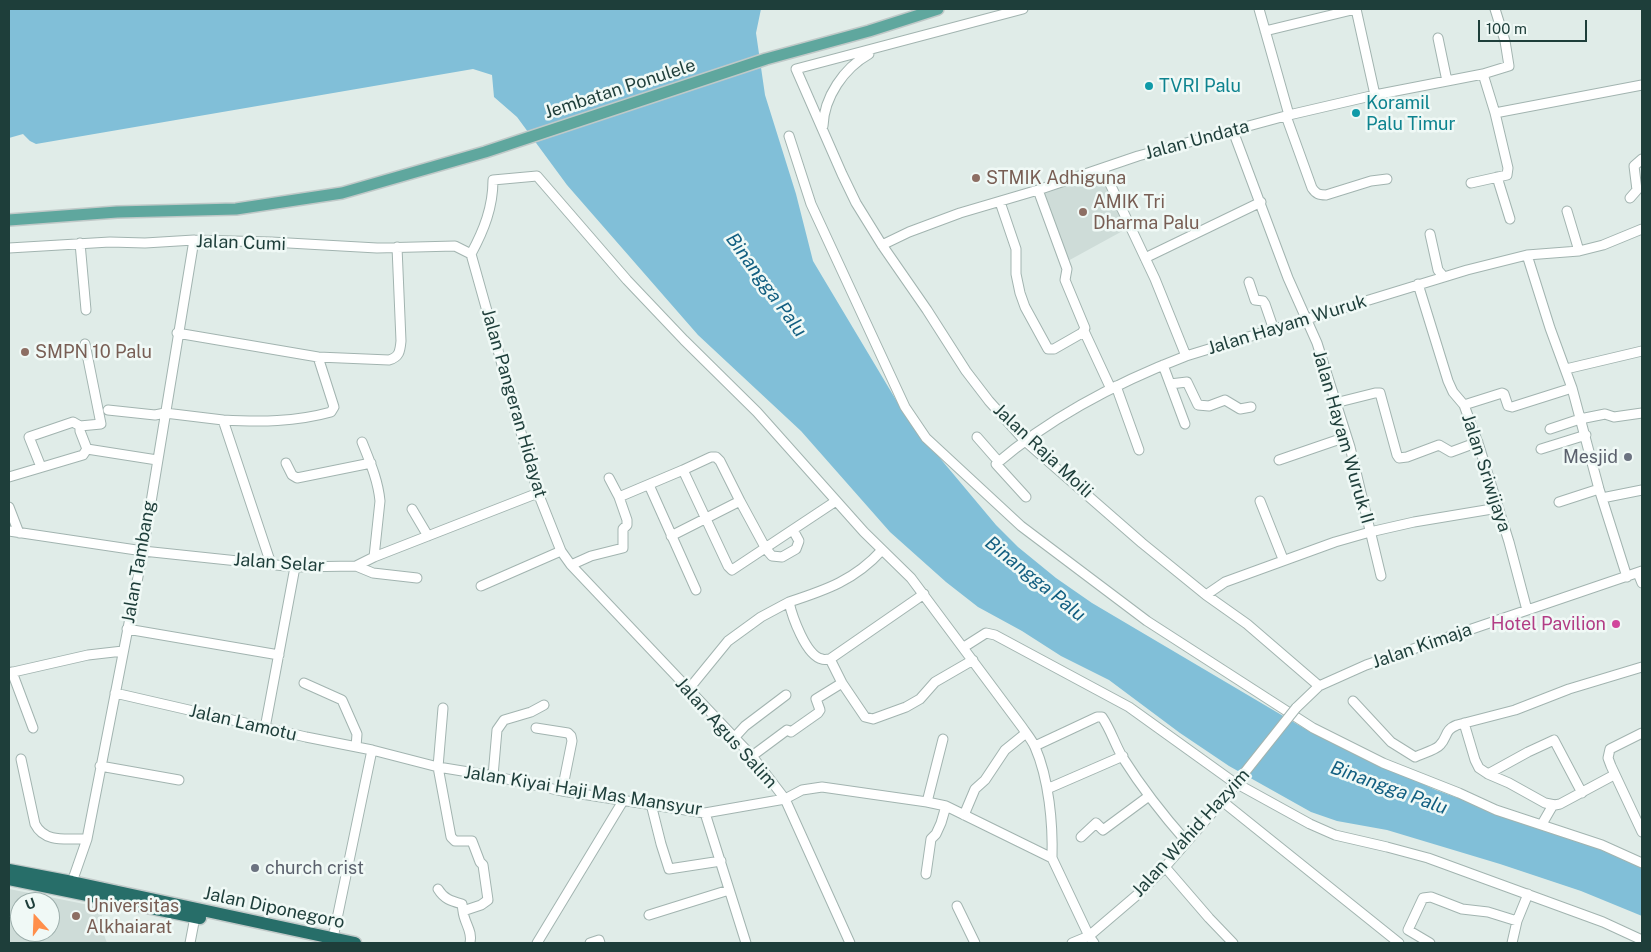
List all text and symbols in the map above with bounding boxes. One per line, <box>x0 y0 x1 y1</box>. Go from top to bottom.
scale bar <box>1481 10 1590 42</box>
text: 100 m <box>1486 20 1527 37</box>
street label: Jembatan Ponulele <box>542 54 698 124</box>
place label: TVRI Palu <box>1159 75 1241 97</box>
marker: TVRI Palu <box>1143 80 1155 92</box>
place label: Koramil Palu Timur <box>1366 92 1456 134</box>
marker: Koramil Palu Timur <box>1350 107 1362 119</box>
street label: Jalan Undata <box>1142 116 1252 164</box>
place label: STMIK Adhiguna <box>986 167 1126 189</box>
marker: STMIK Adhiguna <box>970 172 982 184</box>
place label: AMIK Tri Dharma Palu <box>1093 191 1200 233</box>
marker: AMIK Tri Dharma Palu <box>1077 206 1089 218</box>
water label: Binangga Palu <box>721 229 811 341</box>
street label: Jalan Cumi <box>196 231 286 255</box>
street label: Jalan Hayam Wuruk <box>1205 291 1369 359</box>
street label: Jalan Pangeran Hidayat <box>477 306 551 500</box>
place label: SMPN 10 Palu <box>35 341 152 363</box>
marker: SMPN 10 Palu <box>19 346 31 358</box>
street label: Jalan Hayam Wuruk II <box>1308 348 1378 526</box>
street label: Jalan Raja Moili <box>989 399 1097 503</box>
street label: Jalan Sriwijaya <box>1457 411 1515 535</box>
place label: Mesjid <box>1563 446 1618 468</box>
marker: Mesjid <box>1622 451 1634 463</box>
street label: Jalan Tambang <box>118 499 160 625</box>
water label: Binangga Palu <box>980 532 1090 626</box>
street label: Jalan Selar <box>233 549 325 577</box>
place label: Hotel Pavilion <box>1491 613 1606 635</box>
marker: Hotel Pavilion <box>1610 618 1622 630</box>
street label: Jalan Kimaja <box>1369 619 1475 673</box>
street label: Jalan Agus Salim <box>671 673 781 793</box>
street label: Jalan Lamotu <box>187 700 299 746</box>
water label: Binangga Palu <box>1327 756 1451 820</box>
street label: Jalan Kiyai Haji Mas Mansyur <box>462 761 704 821</box>
street label: Jalan Wahid Hazyim <box>1128 764 1254 902</box>
place label: church crist <box>265 857 364 879</box>
marker: church crist <box>249 862 261 874</box>
street label: Jalan Diponegoro <box>201 883 347 933</box>
north arrow <box>10 892 60 942</box>
text: U <box>23 895 38 913</box>
place label: Universitas Alkhaiarat <box>86 895 179 938</box>
marker: Universitas Alkhaiarat <box>70 910 82 922</box>

